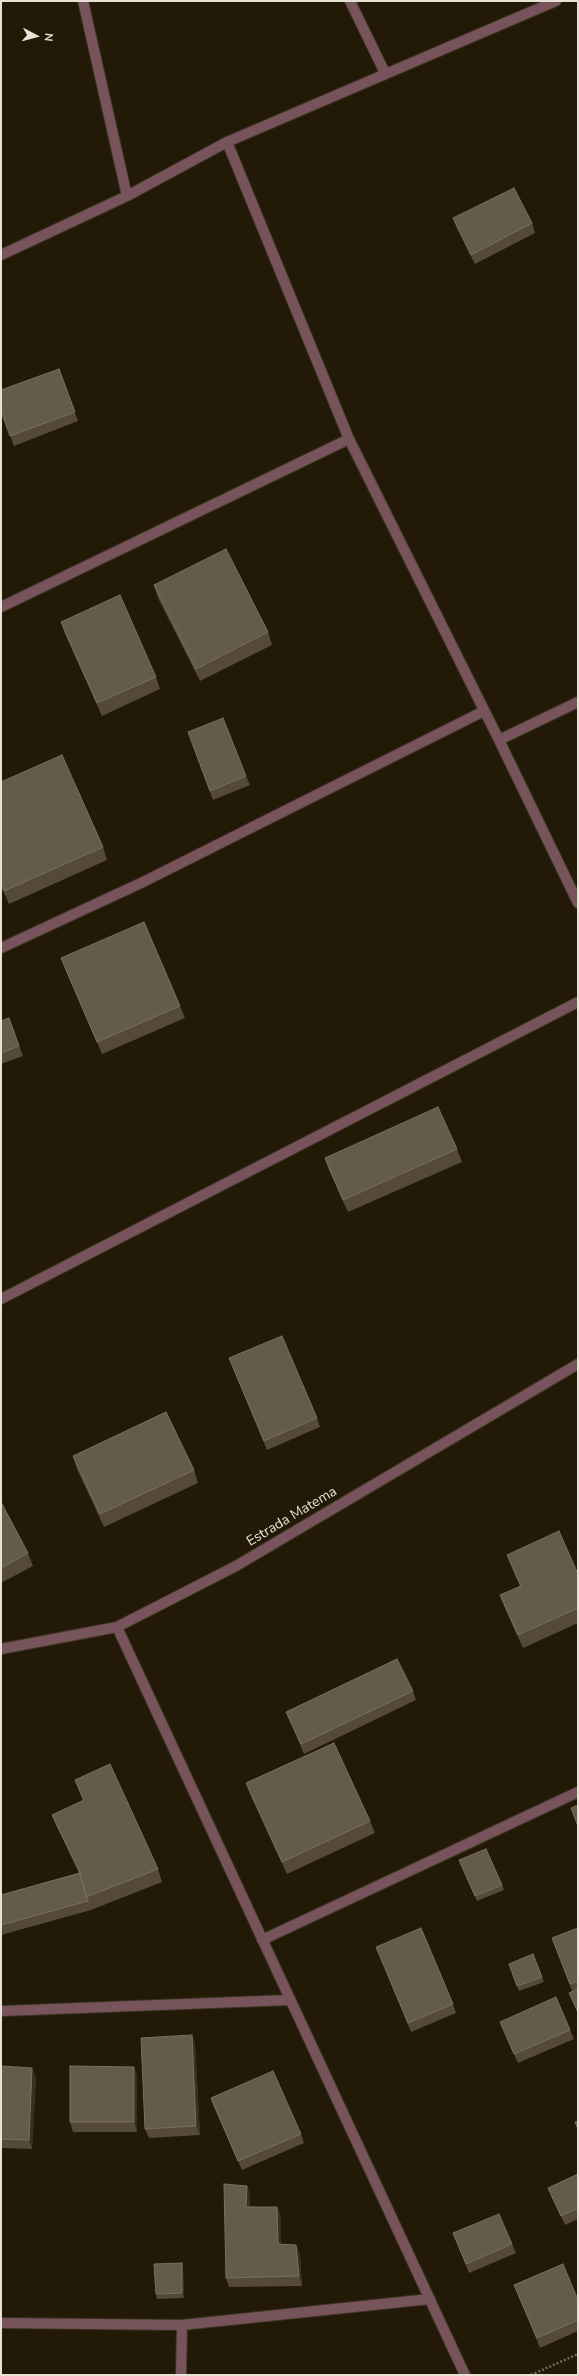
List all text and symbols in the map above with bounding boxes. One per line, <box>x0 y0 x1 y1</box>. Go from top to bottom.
north arrow <box>16 16 56 56</box>
text: N <box>41 32 56 42</box>
street label: Estrada Matema <box>244 1483 340 1551</box>

